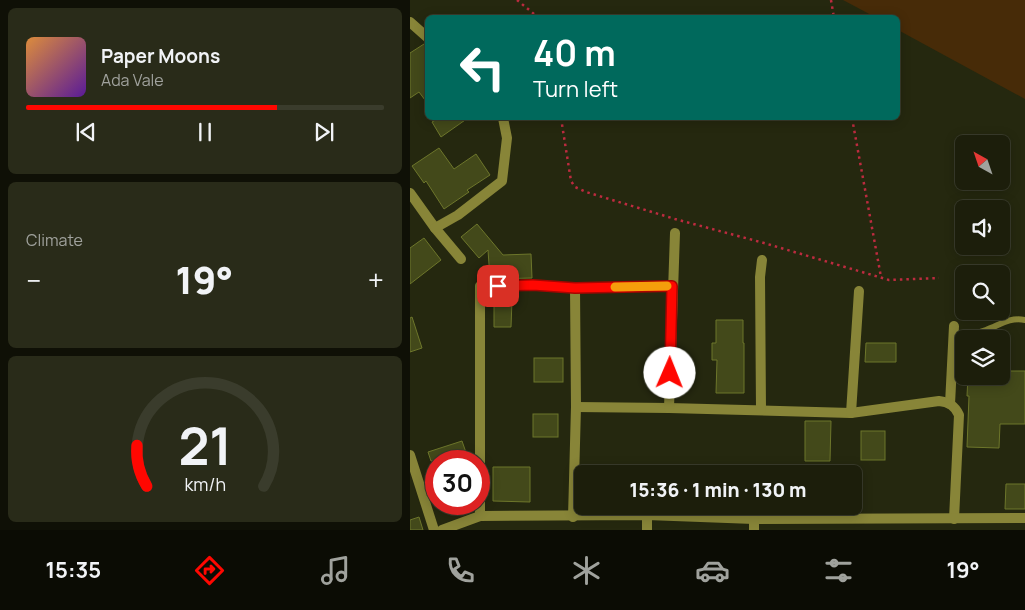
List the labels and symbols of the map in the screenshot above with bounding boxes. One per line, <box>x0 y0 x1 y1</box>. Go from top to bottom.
north arrow <box>955 135 1010 190</box>
pin <box>477 265 519 307</box>
position arrow <box>643 346 695 398</box>
speed limit sign: 30 <box>425 450 490 515</box>

